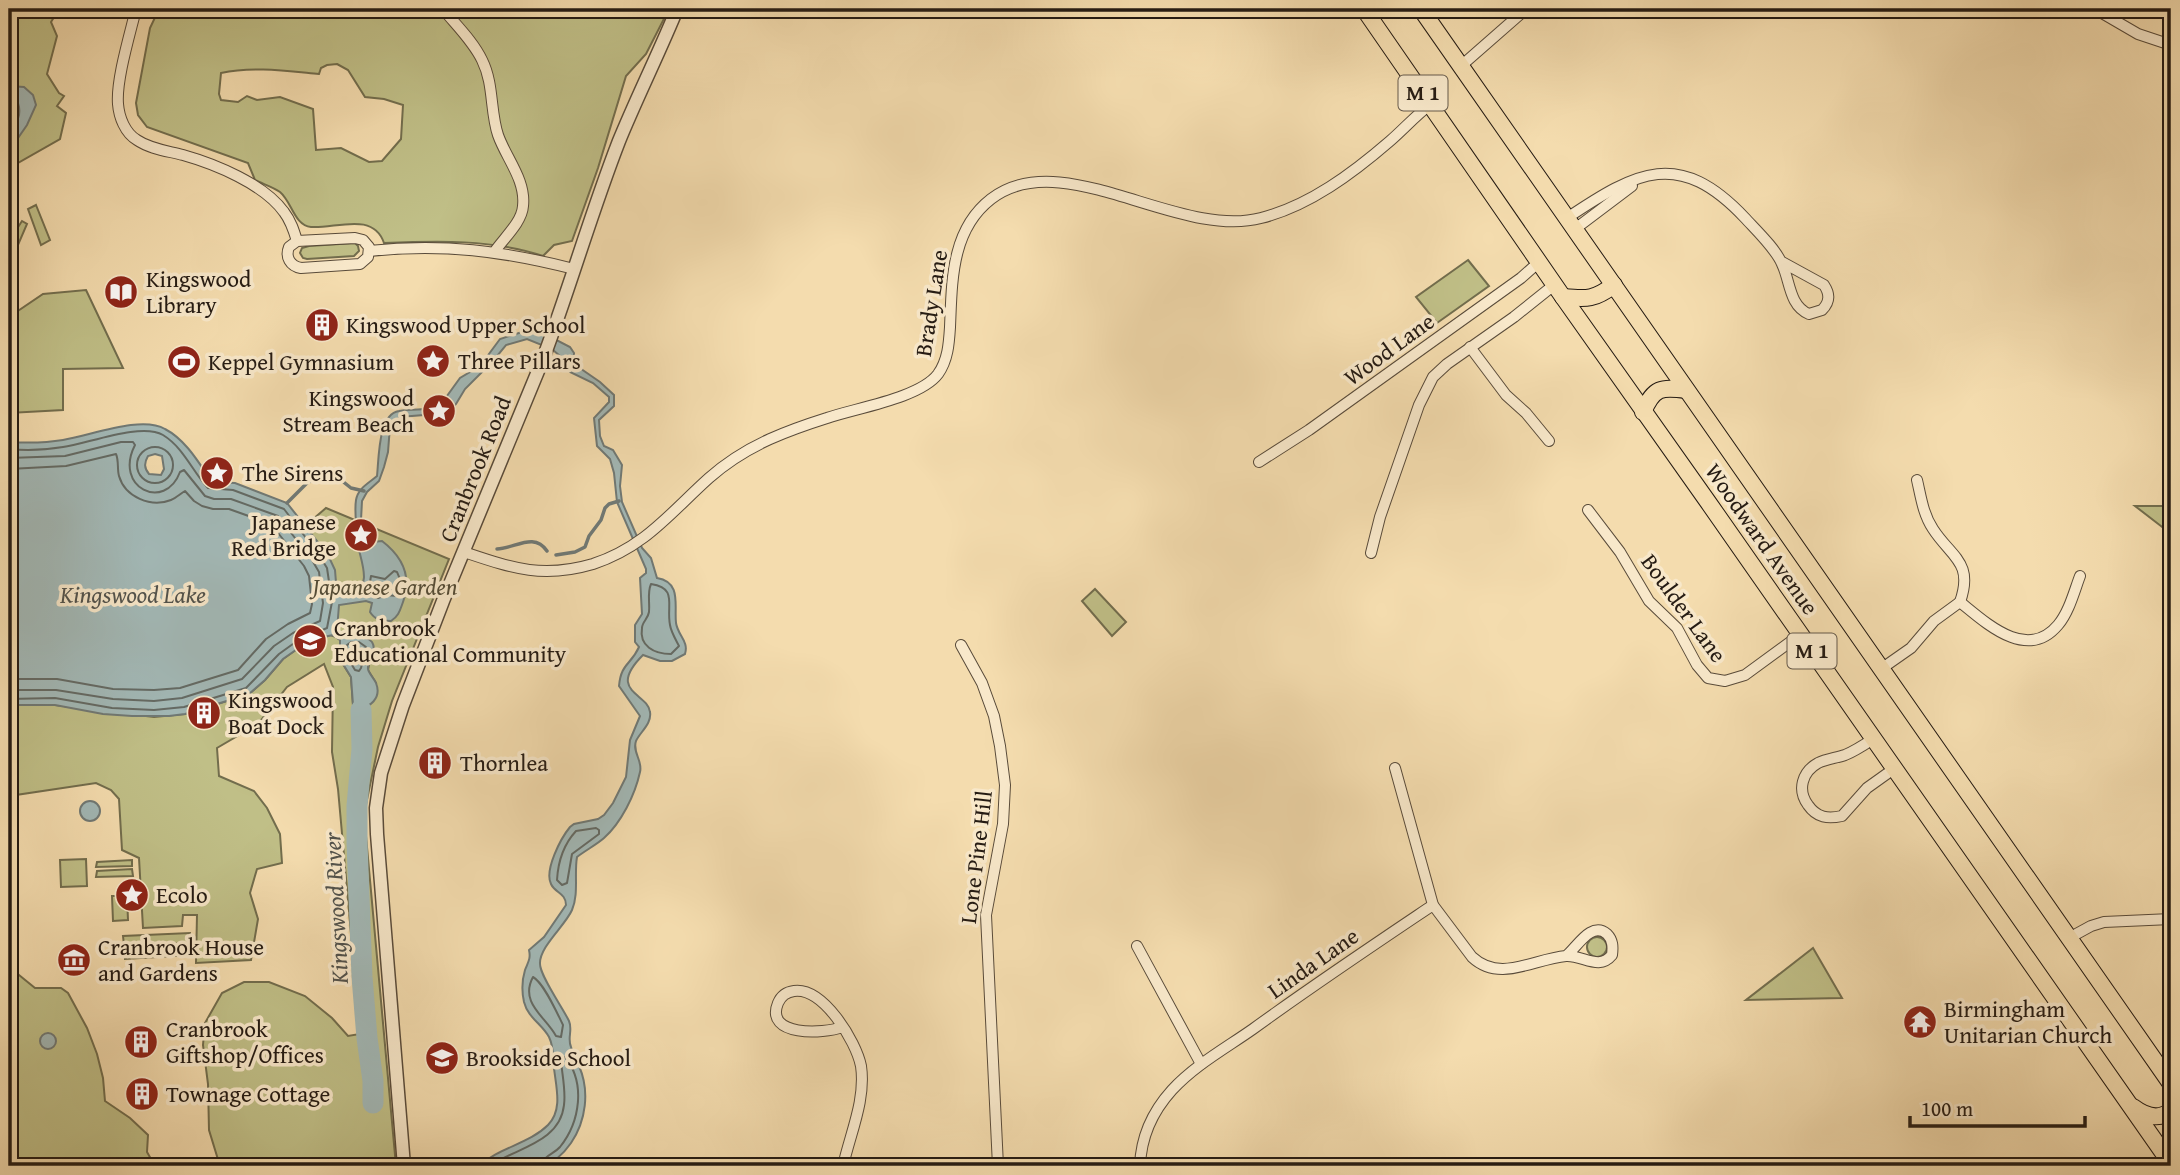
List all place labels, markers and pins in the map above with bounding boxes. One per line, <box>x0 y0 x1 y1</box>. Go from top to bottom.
place label: Kingswood Library <box>146 262 252 321</box>
library icon: Kingswood Library <box>102 273 140 311</box>
building icon: Kingswood Upper School <box>303 306 341 344</box>
place label: Kingswood Upper School <box>346 308 586 341</box>
place icon: Three Pillars <box>414 342 452 380</box>
sports icon: Keppel Gymnasium <box>165 343 203 381</box>
place label: Three Pillars <box>458 344 581 377</box>
place label: Keppel Gymnasium <box>208 345 394 378</box>
place label: Kingswood Stream Beach <box>283 381 415 440</box>
place icon: Kingswood Stream Beach <box>420 392 458 430</box>
place icon: The Sirens <box>198 454 236 492</box>
place label: The Sirens <box>242 456 343 489</box>
place label: Japanese Red Bridge <box>231 505 336 564</box>
place icon: Japanese Red Bridge <box>342 516 380 554</box>
place label: Cranbrook Educational Community <box>334 611 567 670</box>
school or university icon: Cranbrook Educational Community <box>291 622 329 660</box>
place label: Kingswood Boat Dock <box>228 683 334 742</box>
building icon: Kingswood Boat Dock <box>185 694 223 732</box>
building icon: Thornlea <box>416 744 454 782</box>
place label: Thornlea <box>460 746 548 779</box>
place icon: Ecolo <box>113 876 151 914</box>
place label: Ecolo <box>156 878 208 911</box>
place label: Cranbrook House and Gardens <box>98 930 264 989</box>
museum icon: Cranbrook House and Gardens <box>55 941 93 979</box>
place label: Birmingham Unitarian Church <box>1944 992 2112 1051</box>
temple icon: Birmingham Unitarian Church <box>1901 1003 1939 1041</box>
place label: Cranbrook Giftshop/Offices <box>166 1012 324 1071</box>
building icon: Cranbrook Giftshop/Offices <box>122 1023 160 1061</box>
school or university icon: Brookside School <box>423 1039 461 1077</box>
place label: Brookside School <box>466 1041 631 1074</box>
building icon: Townage Cottage <box>123 1075 161 1113</box>
place label: Townage Cottage <box>166 1077 330 1110</box>

